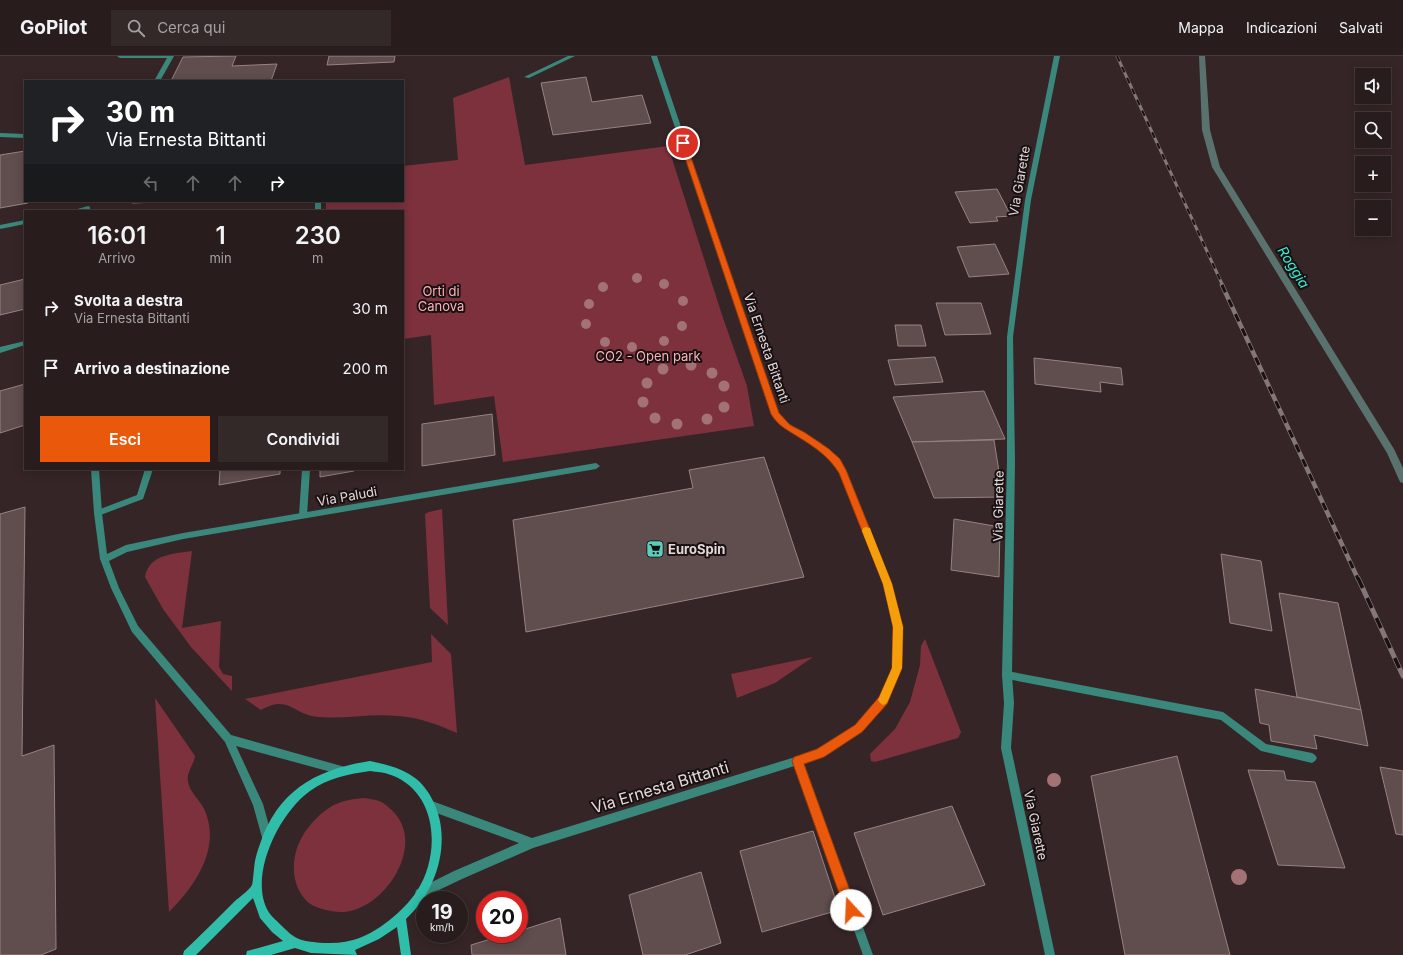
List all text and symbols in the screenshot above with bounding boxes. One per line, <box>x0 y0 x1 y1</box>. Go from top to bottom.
search box <box>111 10 391 46</box>
text: GoPilot <box>20 16 87 39</box>
icon: search <box>125 17 147 39</box>
text: Cerca qui <box>157 18 225 37</box>
text: Mappa <box>1178 19 1224 36</box>
text: Indicazioni <box>1246 19 1317 36</box>
text: Salvati <box>1339 19 1383 36</box>
map controls <box>1355 68 1391 236</box>
button: sound <box>1355 68 1391 104</box>
text: 30 m <box>106 95 175 129</box>
icon: right <box>40 96 92 148</box>
button: search <box>1355 112 1391 148</box>
pin <box>666 126 700 160</box>
text: Via Ernesta Bittanti <box>106 129 266 150</box>
icon: arrive <box>672 132 694 154</box>
street label: Via Giarette <box>1005 145 1033 217</box>
button: + <box>1355 156 1391 192</box>
icon: left <box>140 172 162 194</box>
icon: ahead <box>182 172 204 194</box>
icon: ahead <box>224 172 246 194</box>
icon: right <box>266 172 288 194</box>
button: − <box>1355 200 1391 236</box>
text: 16:01 <box>87 221 146 250</box>
text: 1 <box>215 221 226 250</box>
text: 230 <box>295 221 341 250</box>
water label: Roggia <box>1275 243 1314 292</box>
text: Arrivo <box>98 250 135 266</box>
text: min <box>209 250 232 266</box>
text: m <box>312 250 324 266</box>
park label: Orti di Canova <box>418 283 464 314</box>
text: Svolta a destra <box>74 291 183 310</box>
street label: Via Ernesta Bittanti <box>741 291 793 405</box>
icon: right <box>40 297 62 319</box>
text: 30 m <box>352 299 388 318</box>
text: Via Ernesta Bittanti <box>74 310 190 326</box>
park label: CO2 - Open park <box>595 348 701 364</box>
icon: arrive <box>40 357 62 379</box>
text: Arrivo a destinazione <box>74 359 230 378</box>
text: 200 m <box>343 359 388 378</box>
button: Esci <box>40 416 210 462</box>
button: Condividi <box>218 416 388 462</box>
street label: Via Giarette <box>989 470 1007 542</box>
street label: Via Paludi <box>316 483 378 509</box>
supermarket icon: EuroSpin <box>645 539 665 559</box>
place label: EuroSpin <box>668 541 725 557</box>
street label: Via Ernesta Bittanti <box>589 757 731 817</box>
street label: Via Giarette <box>1021 789 1051 861</box>
position arrow <box>830 889 872 931</box>
speed limit sign: 20 <box>476 891 528 943</box>
text: 19 <box>431 900 453 924</box>
text: km/h <box>430 921 454 933</box>

